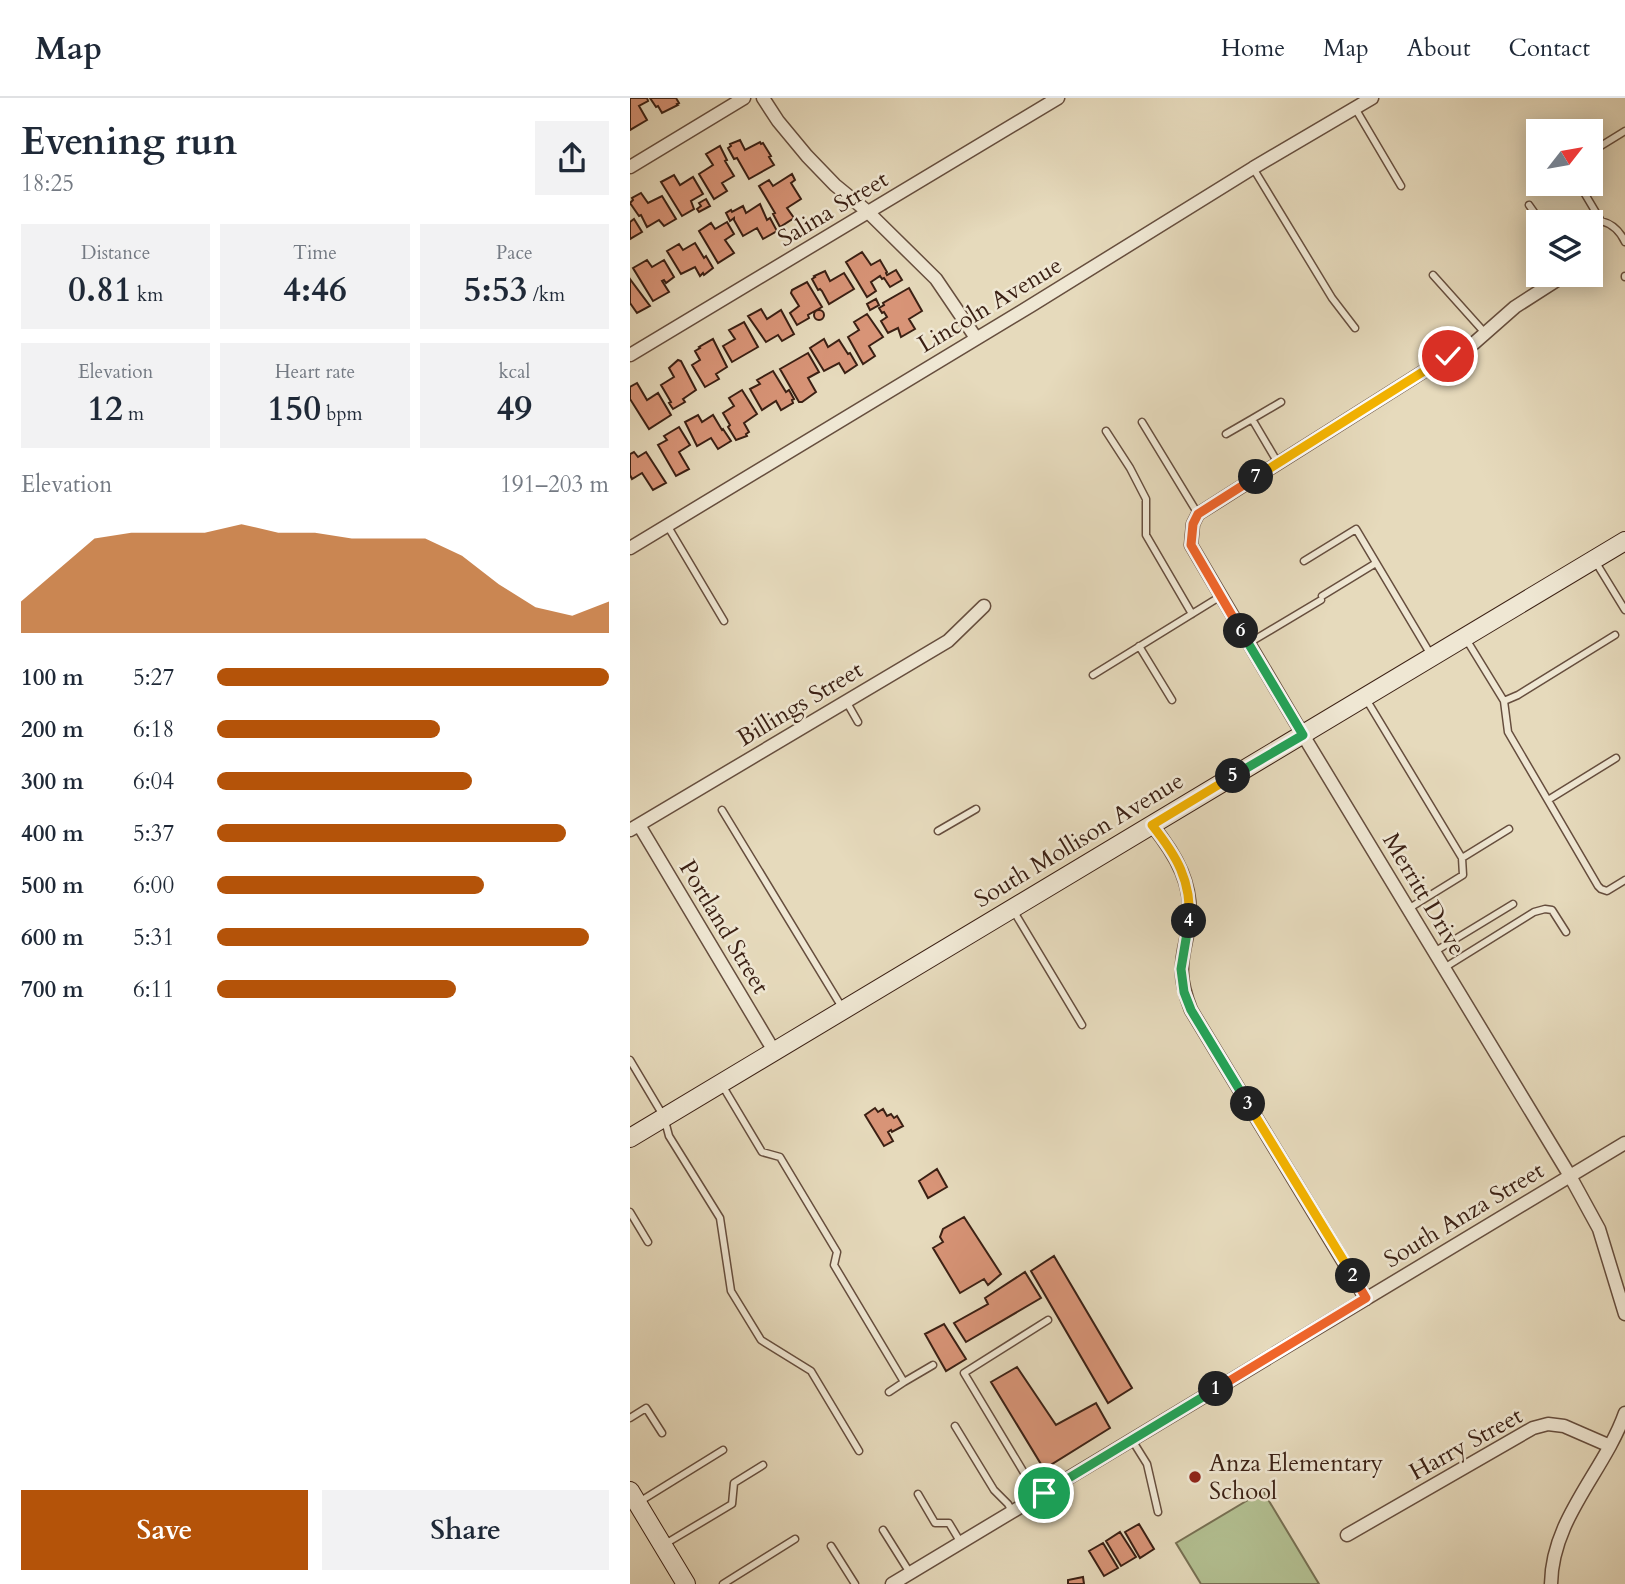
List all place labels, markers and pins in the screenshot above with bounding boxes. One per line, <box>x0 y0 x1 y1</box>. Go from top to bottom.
pin <box>1418 326 1478 386</box>
pin: 7 <box>1238 460 1274 494</box>
pin: 6 <box>1224 614 1258 648</box>
pin: 5 <box>1216 758 1250 794</box>
pin: 4 <box>1172 904 1206 938</box>
pin: 3 <box>1230 1086 1266 1122</box>
pin: 2 <box>1336 1258 1370 1294</box>
pin: 1 <box>1198 1372 1234 1406</box>
place label: Anza Elementary School <box>1209 1447 1384 1508</box>
pin <box>1014 1463 1074 1523</box>
marker: Anza Elementary School <box>1187 1469 1203 1485</box>

